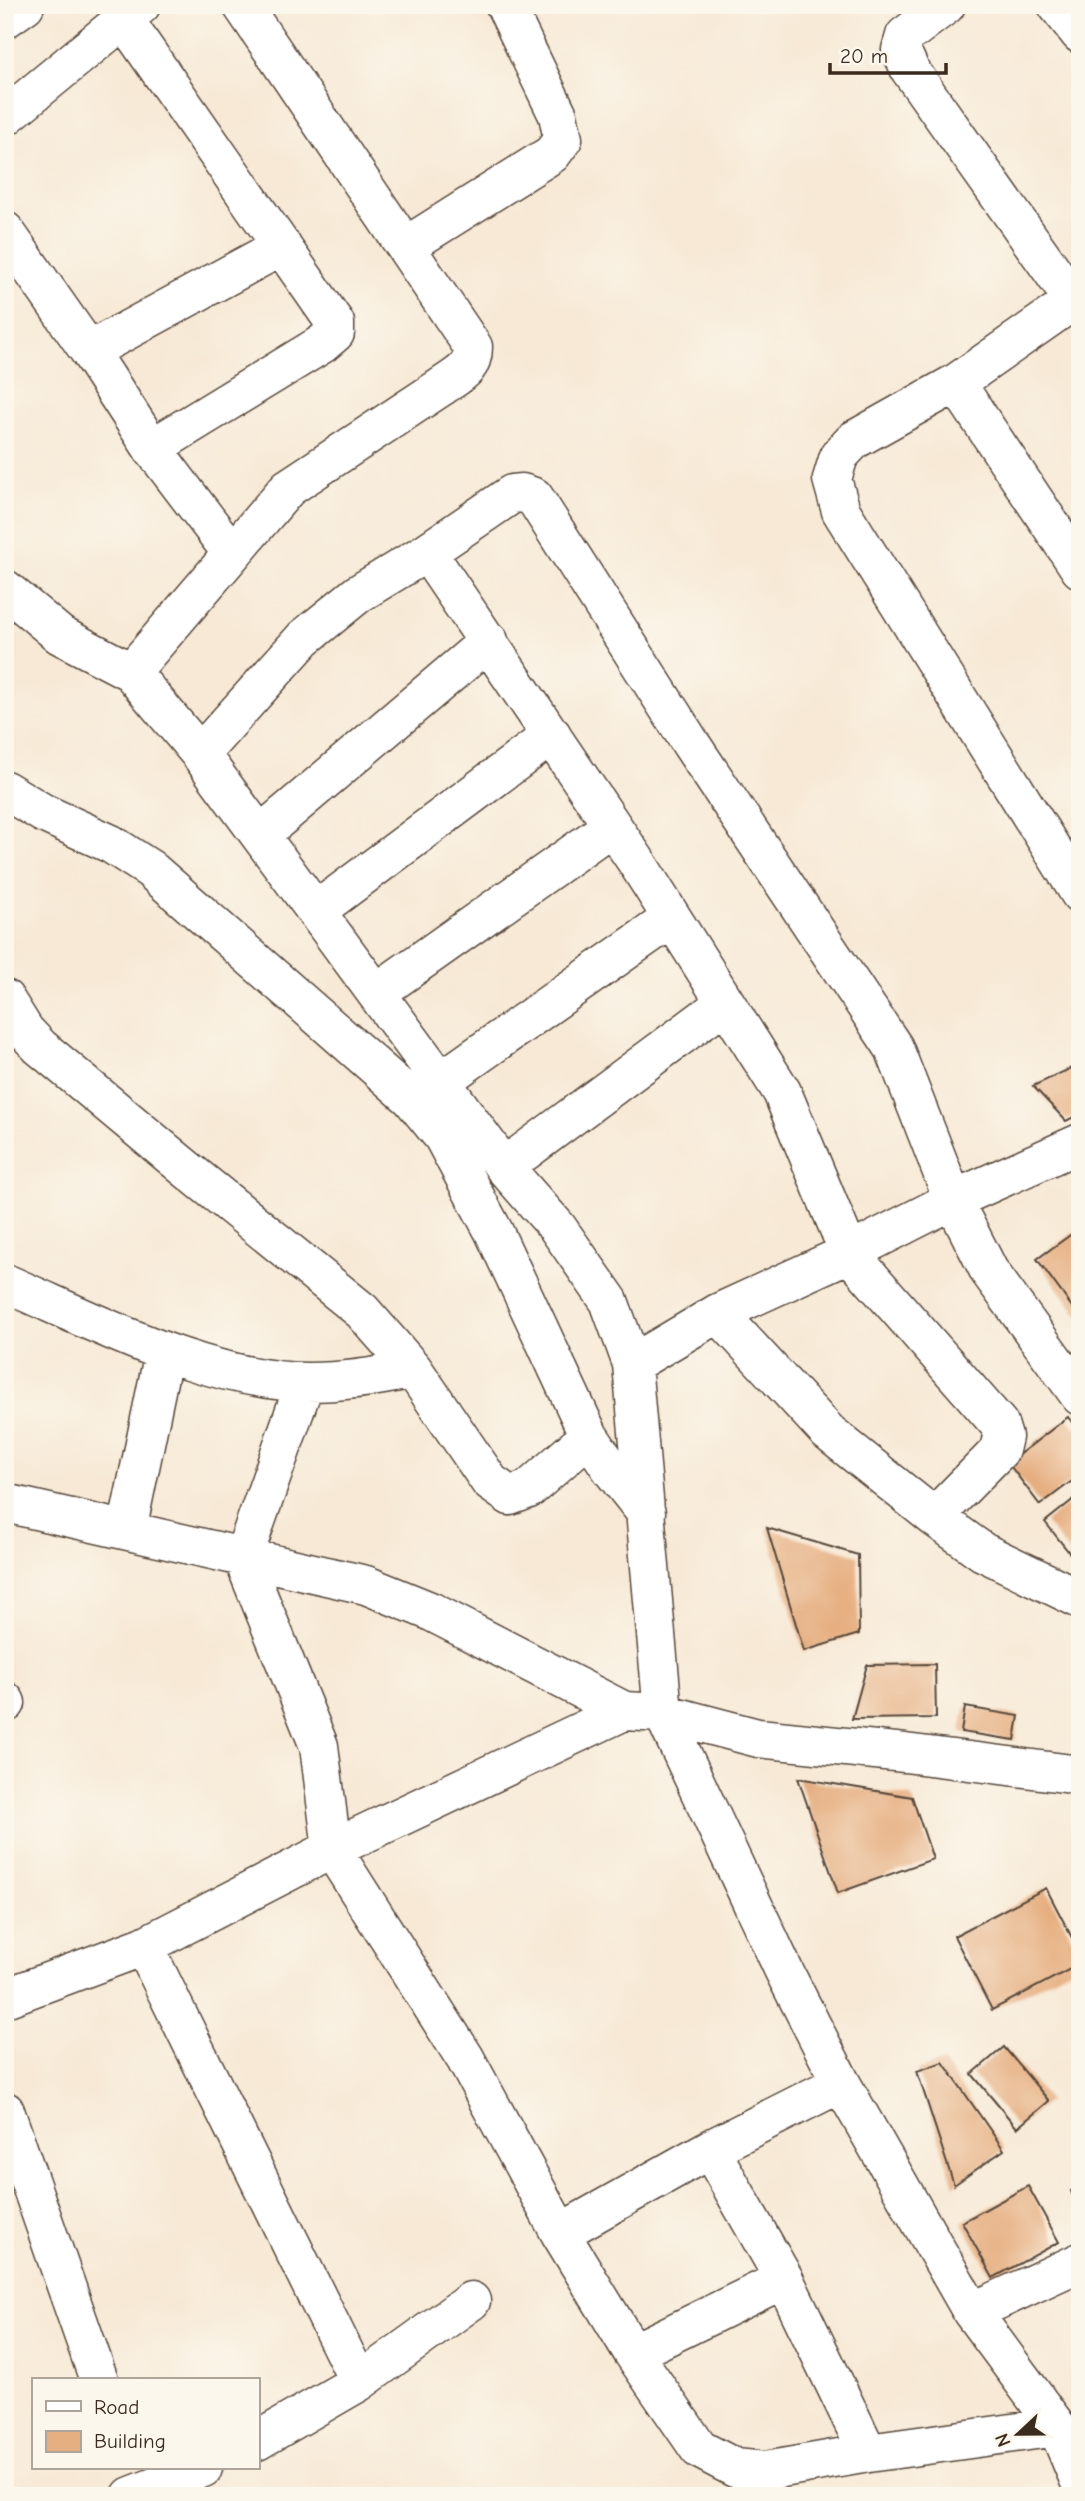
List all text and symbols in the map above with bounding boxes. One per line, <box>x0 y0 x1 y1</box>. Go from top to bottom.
scale bar <box>830 32 945 76</box>
text: 20 m <box>840 44 888 68</box>
legend <box>32 2378 259 2470</box>
text: Road <box>94 2395 139 2419</box>
north arrow <box>984 2400 1054 2470</box>
text: Building <box>94 2429 166 2453</box>
text: N <box>991 2430 1016 2450</box>

